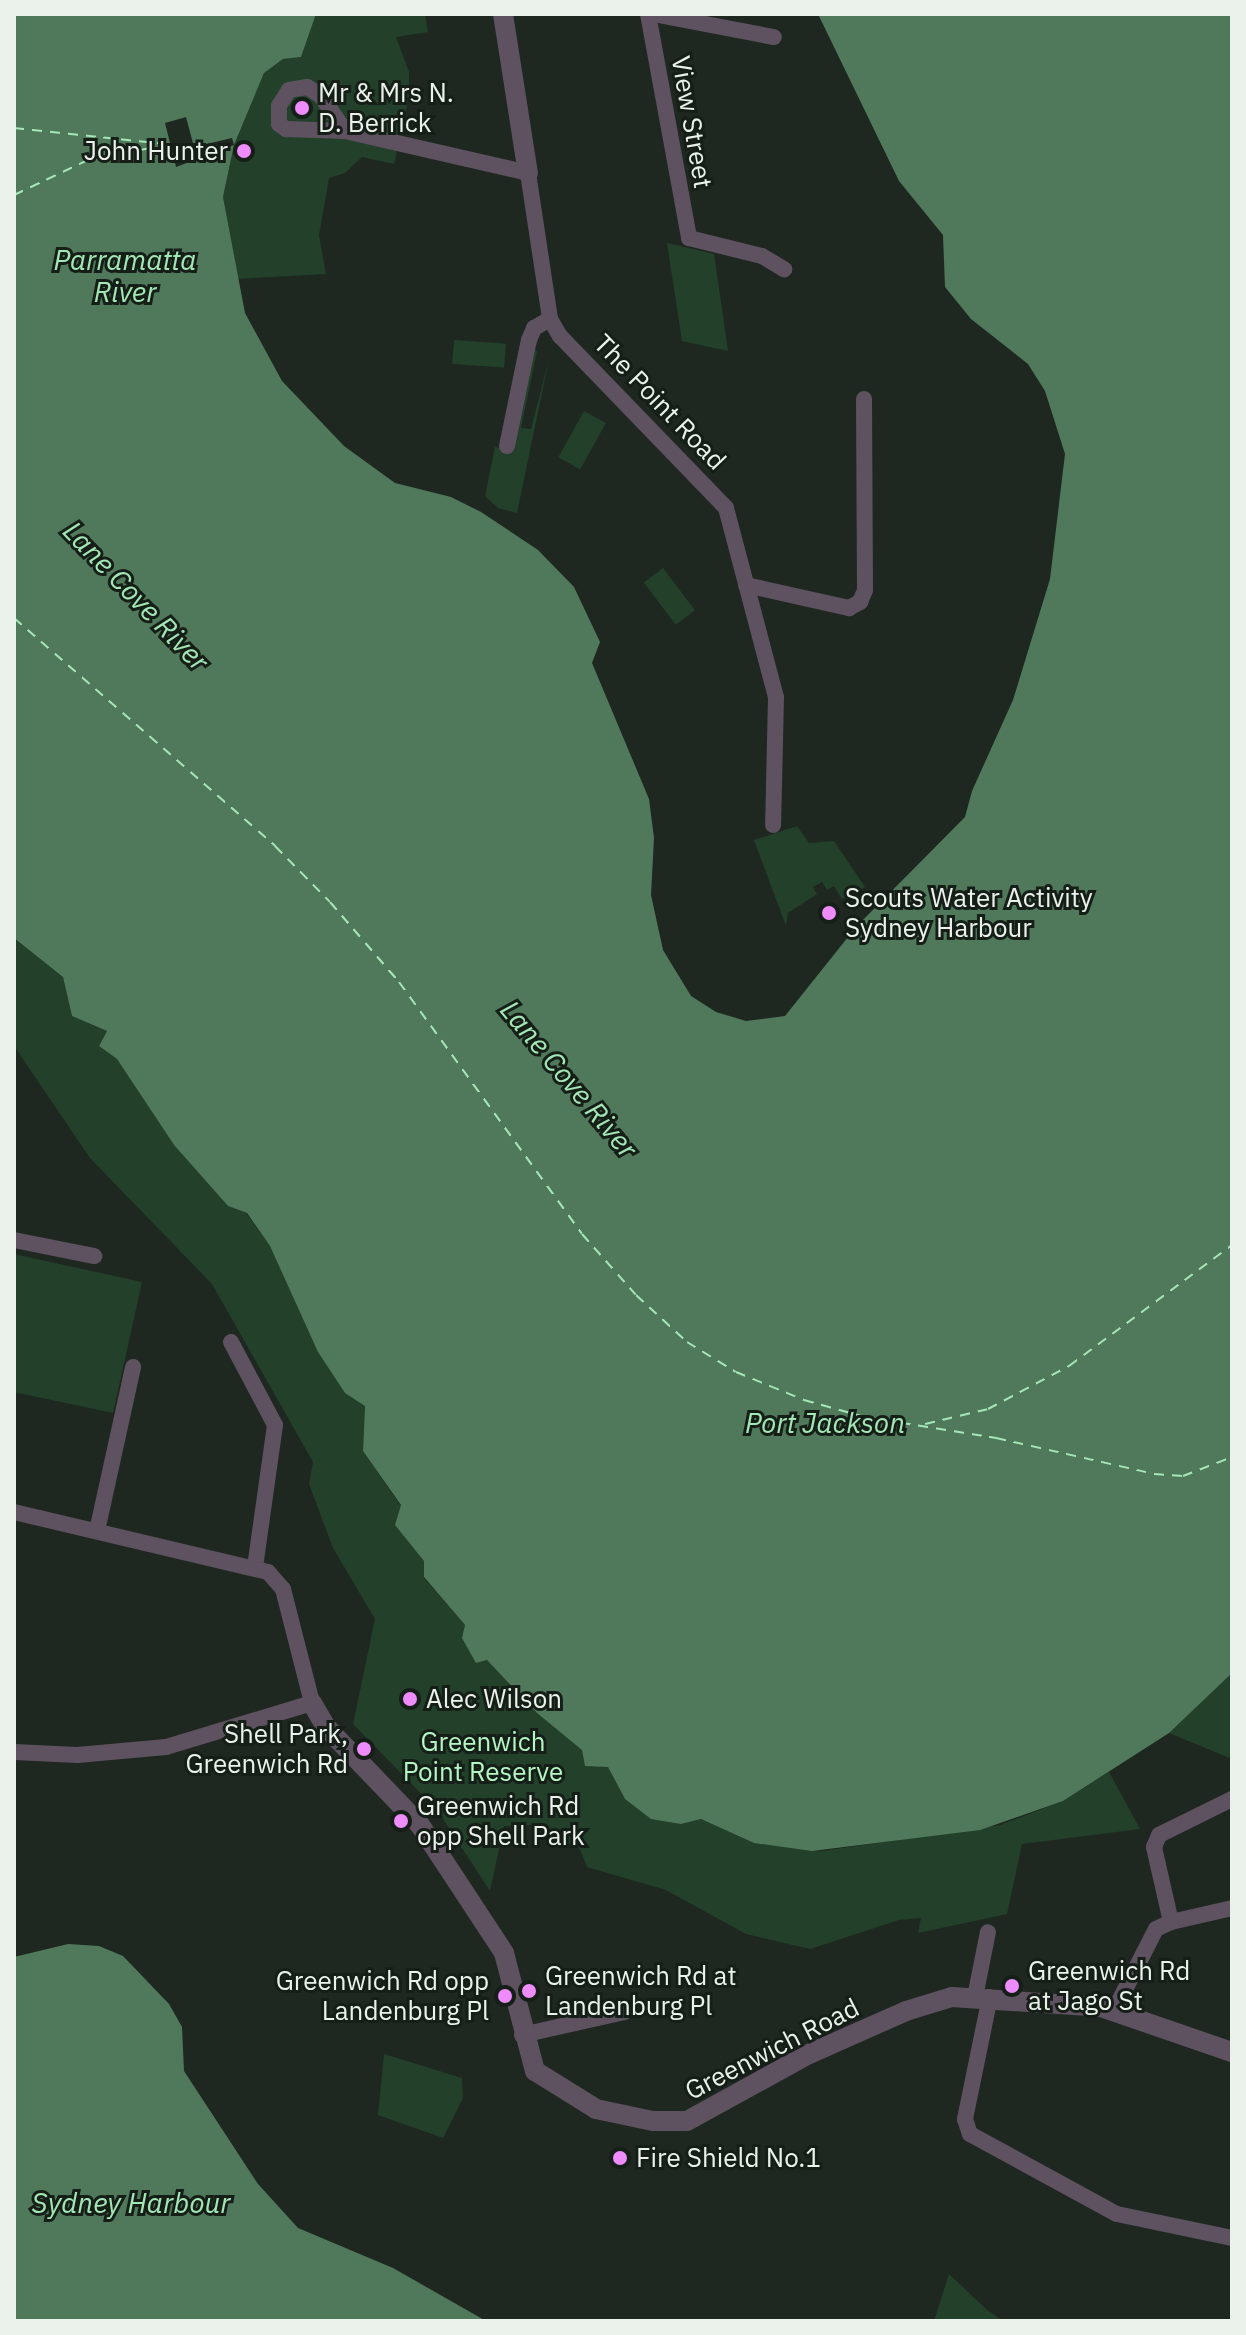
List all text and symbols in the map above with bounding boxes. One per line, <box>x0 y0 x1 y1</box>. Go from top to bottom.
street label: View Street <box>665 53 719 191</box>
place label: Mr & Mrs N. D. Berrick <box>318 77 454 138</box>
marker: Mr & Mrs N. D. Berrick <box>293 99 311 117</box>
place label: John Hunter <box>84 135 228 167</box>
marker: John Hunter <box>235 142 253 160</box>
water label: Parramatta River <box>54 243 196 309</box>
street label: The Point Road <box>588 328 732 476</box>
water label: Lane Cove River <box>56 514 216 678</box>
place label: Scouts Water Activity Sydney Harbour <box>845 882 1093 944</box>
marker: Scouts Water Activity Sydney Harbour <box>820 904 838 922</box>
water label: Lane Cove River <box>494 994 644 1164</box>
water label: Port Jackson <box>745 1406 905 1440</box>
place label: Alec Wilson <box>426 1683 562 1715</box>
marker: Alec Wilson <box>401 1690 419 1708</box>
place label: Shell Park, Greenwich Rd <box>186 1718 348 1780</box>
park label: Greenwich Point Reserve <box>403 1726 563 1788</box>
marker: Shell Park, Greenwich Rd <box>355 1740 373 1758</box>
place label: Greenwich Rd opp Shell Park <box>417 1790 585 1852</box>
marker: Greenwich Rd opp Shell Park <box>392 1812 410 1830</box>
place label: Greenwich Rd at Jago St <box>1028 1955 1190 2016</box>
place label: Greenwich Rd at Landenburg Pl <box>545 1960 737 2022</box>
place label: Greenwich Rd opp Landenburg Pl <box>276 1965 489 2026</box>
marker: Greenwich Rd at Jago St <box>1003 1977 1021 1995</box>
marker: Greenwich Rd at Landenburg Pl <box>520 1982 538 2000</box>
marker: Greenwich Rd opp Landenburg Pl <box>496 1987 514 2005</box>
street label: Greenwich Road <box>680 1992 864 2106</box>
place label: Fire Shield No.1 <box>636 2142 821 2174</box>
marker: Fire Shield No.1 <box>611 2149 629 2167</box>
water label: Sydney Harbour <box>32 2186 230 2220</box>

